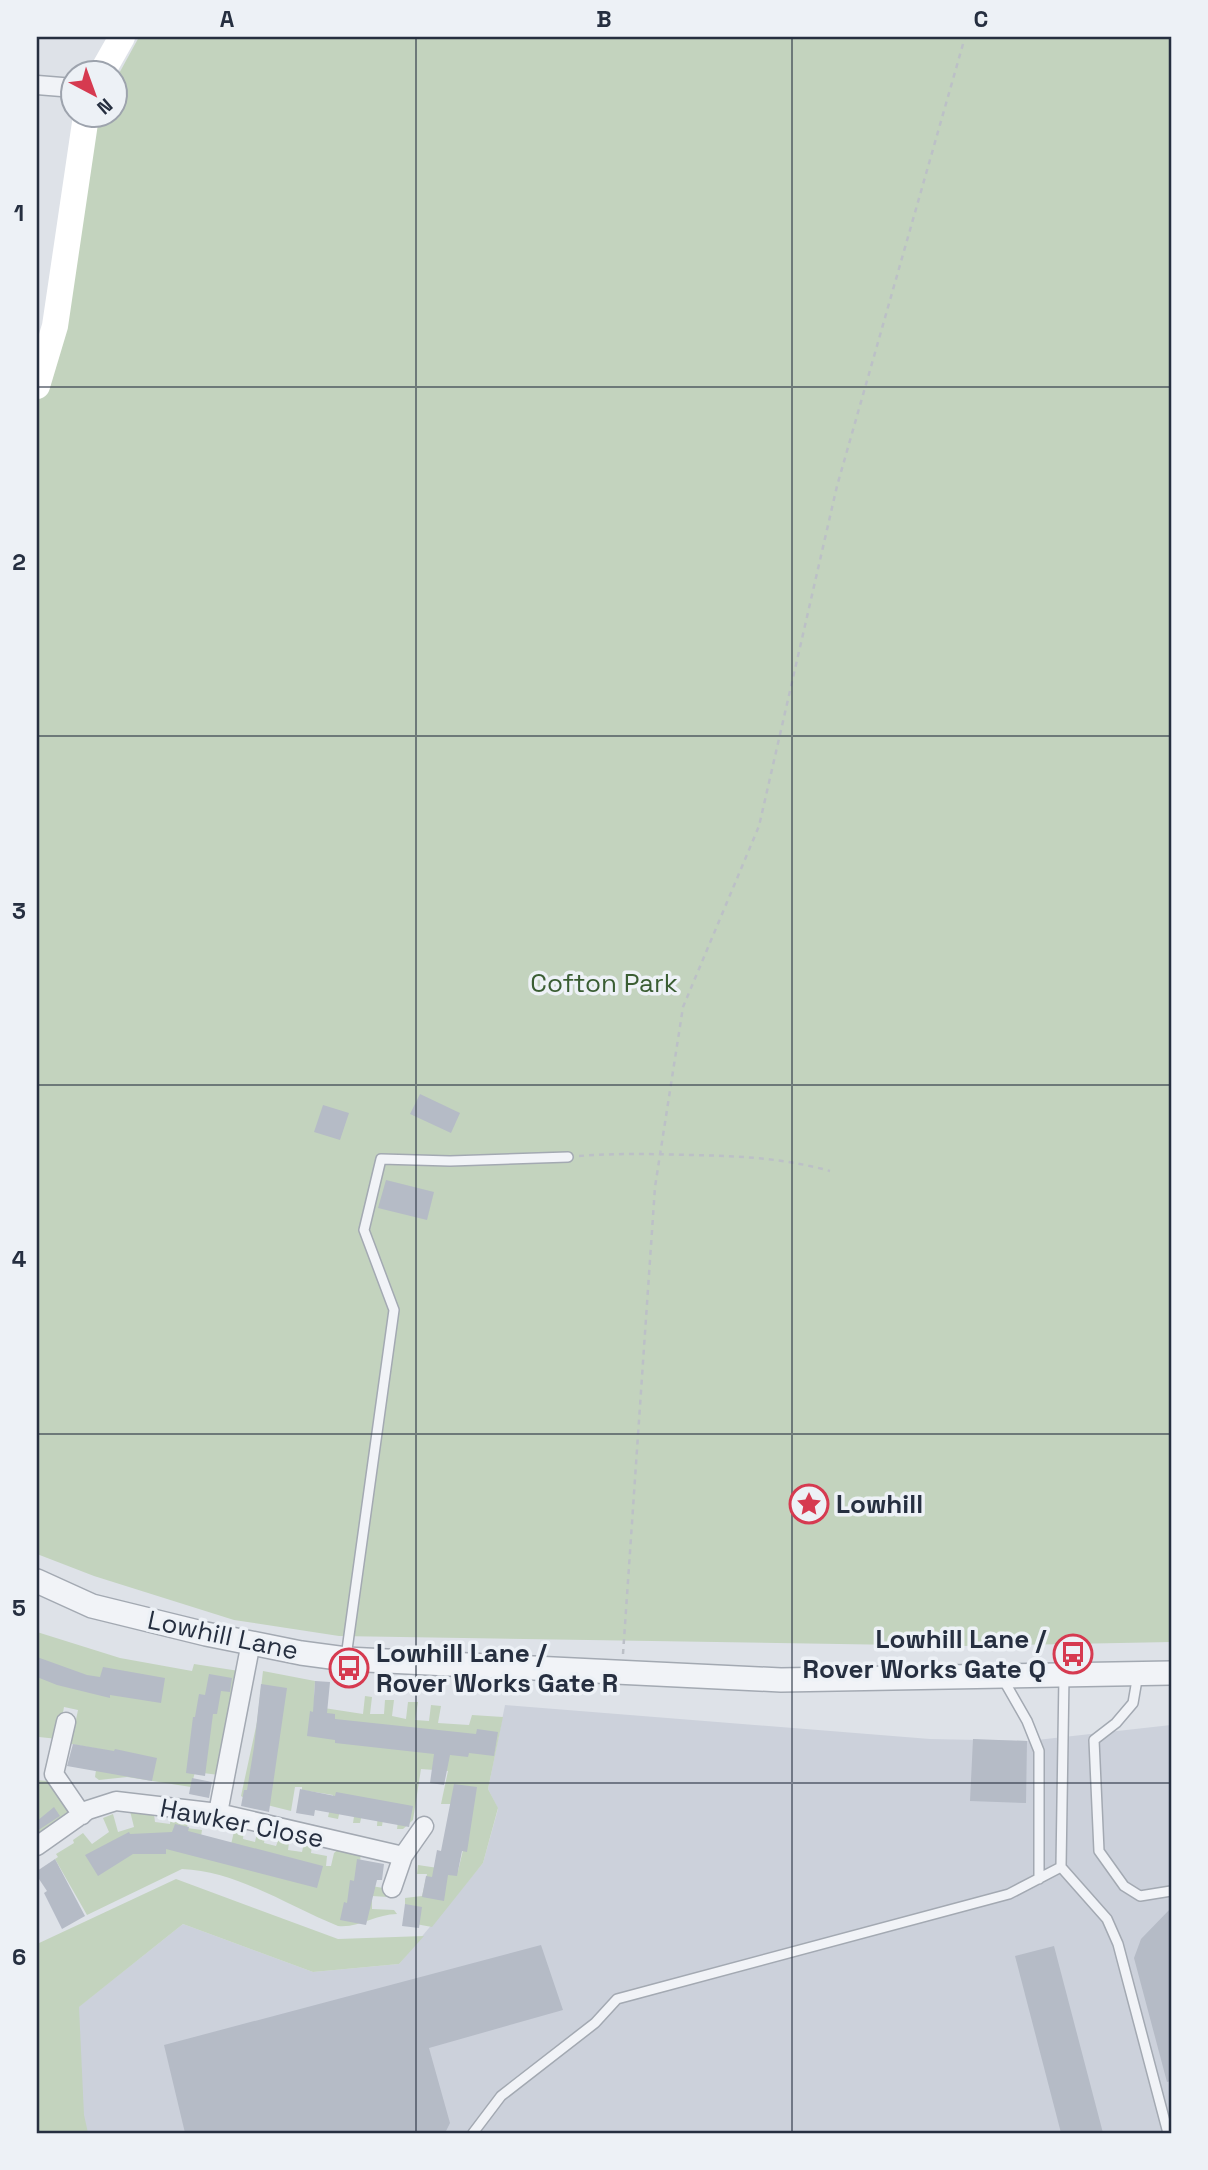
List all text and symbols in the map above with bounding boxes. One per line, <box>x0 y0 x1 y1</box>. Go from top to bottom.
text: A <box>220 4 235 34</box>
text: B <box>596 4 612 34</box>
text: C <box>974 4 988 34</box>
north arrow <box>60 60 130 130</box>
text: N <box>92 93 118 120</box>
text: 1 <box>14 198 24 228</box>
text: 2 <box>12 547 26 577</box>
text: 3 <box>12 896 26 926</box>
park label: Cofton Park <box>530 966 678 1000</box>
text: 4 <box>12 1244 27 1274</box>
place icon: Lowhill <box>788 1483 830 1525</box>
place label: Lowhill <box>836 1487 923 1521</box>
text: 5 <box>12 1593 26 1623</box>
street label: Lowhill Lane <box>145 1602 301 1668</box>
place label: Lowhill Lane / Rover Works Gate Q <box>803 1622 1047 1686</box>
bus stop icon: Lowhill Lane / Rover Works Gate Q <box>1052 1633 1094 1675</box>
place label: Lowhill Lane / Rover Works Gate R <box>376 1636 618 1700</box>
bus stop icon: Lowhill Lane / Rover Works Gate R <box>328 1647 370 1689</box>
street label: Hawker Close <box>157 1790 327 1856</box>
text: 6 <box>12 1942 26 1972</box>

